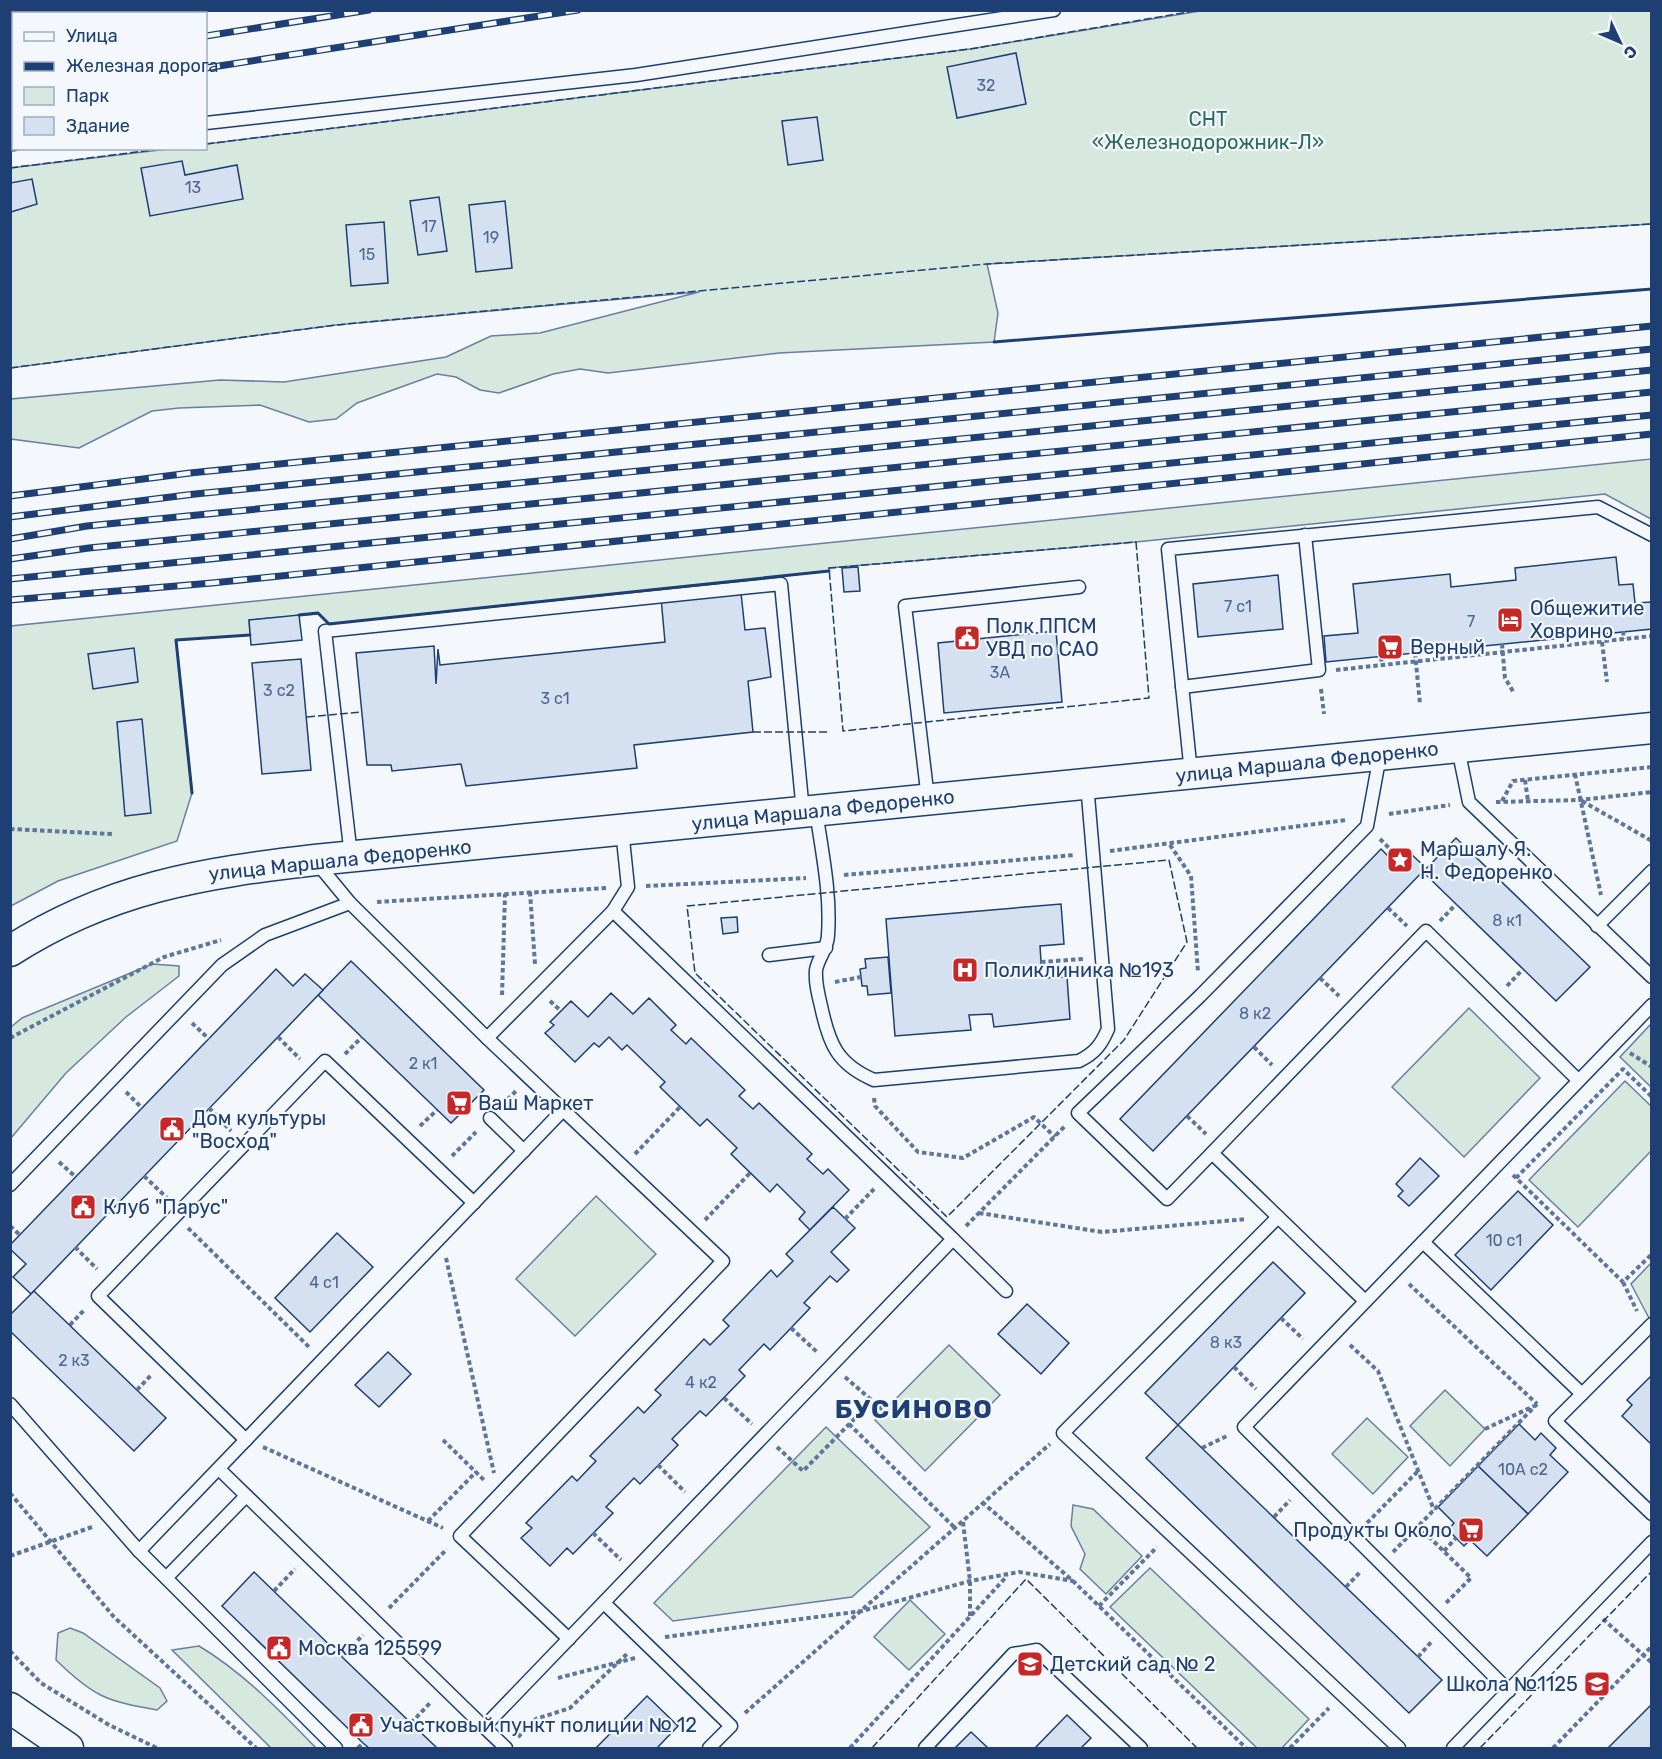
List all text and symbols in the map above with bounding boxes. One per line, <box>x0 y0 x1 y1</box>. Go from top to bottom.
legend <box>12 12 207 150</box>
north arrow <box>1590 12 1650 72</box>
text: Улица <box>66 25 118 47</box>
text: С <box>1620 41 1641 63</box>
text: Железная дорога <box>66 55 219 77</box>
house number: 32 <box>976 76 996 95</box>
text: Парк <box>66 85 110 107</box>
park label: СНТ «Железнодорожник-Л» <box>1092 107 1324 154</box>
text: Здание <box>66 115 130 137</box>
house number: 13 <box>185 178 201 197</box>
house number: 17 <box>421 217 437 236</box>
house number: 19 <box>483 228 499 247</box>
house number: 15 <box>359 245 375 264</box>
place label: Общежитие Ховрино <box>1530 596 1644 643</box>
house number: 7 с1 <box>1224 597 1252 616</box>
hotel icon: Общежитие Ховрино <box>1495 605 1525 635</box>
house number: 7 <box>1467 612 1475 631</box>
place label: Полк ППСМ УВД по САО <box>986 614 1099 661</box>
public building icon: Полк ППСМ УВД по САО <box>952 623 982 653</box>
supermarket icon: Верный <box>1375 632 1405 662</box>
place label: Верный <box>1410 635 1485 659</box>
house number: 3А <box>990 663 1010 682</box>
house number: 3 с2 <box>263 681 295 700</box>
house number: 3 с1 <box>540 689 570 708</box>
street label: улица Маршала Федоренко <box>1174 736 1440 788</box>
street label: улица Маршала Федоренко <box>690 784 956 836</box>
street label: улица Маршала Федоренко <box>207 834 473 886</box>
place label: Маршалу Я. Н. Федоренко <box>1420 837 1553 884</box>
place icon: Маршалу Я. Н. Федоренко <box>1385 845 1415 875</box>
house number: 8 к1 <box>1492 911 1522 930</box>
hospital icon: Поликлиника №193 <box>950 955 980 985</box>
place label: Поликлиника №193 <box>984 958 1174 982</box>
house number: 8 к2 <box>1239 1004 1271 1023</box>
house number: 2 к1 <box>409 1054 437 1073</box>
supermarket icon: Ваш Маркет <box>444 1088 474 1118</box>
place label: Ваш Маркет <box>478 1091 594 1115</box>
place label: Дом культуры "Восход" <box>192 1106 326 1153</box>
public building icon: Дом культуры "Восход" <box>157 1114 187 1144</box>
public building icon: Клуб "Парус" <box>68 1192 98 1222</box>
place label: Клуб "Парус" <box>103 1195 228 1219</box>
house number: 10 с1 <box>1486 1231 1522 1250</box>
house number: 4 с1 <box>309 1273 339 1292</box>
house number: 8 к3 <box>1210 1333 1242 1352</box>
house number: 2 к3 <box>58 1351 90 1370</box>
house number: 4 к2 <box>685 1373 717 1392</box>
district label: БУСИНОВО <box>835 1394 993 1425</box>
house number: 10А с2 <box>1498 1460 1548 1479</box>
supermarket icon: Продукты Около <box>1456 1515 1486 1545</box>
place label: Продукты Около <box>1293 1518 1452 1542</box>
public building icon: Москва 125599 <box>264 1633 294 1663</box>
place label: Москва 125599 <box>298 1636 442 1660</box>
school or university icon: Детский сад № 2 <box>1015 1649 1045 1679</box>
place label: Детский сад № 2 <box>1050 1652 1215 1676</box>
school or university icon: Школа №1125 <box>1582 1669 1612 1699</box>
place label: Школа №1125 <box>1446 1672 1578 1696</box>
public building icon: Участковый пункт полиции № 12 <box>346 1710 376 1740</box>
place label: Участковый пункт полиции № 12 <box>380 1713 697 1737</box>

